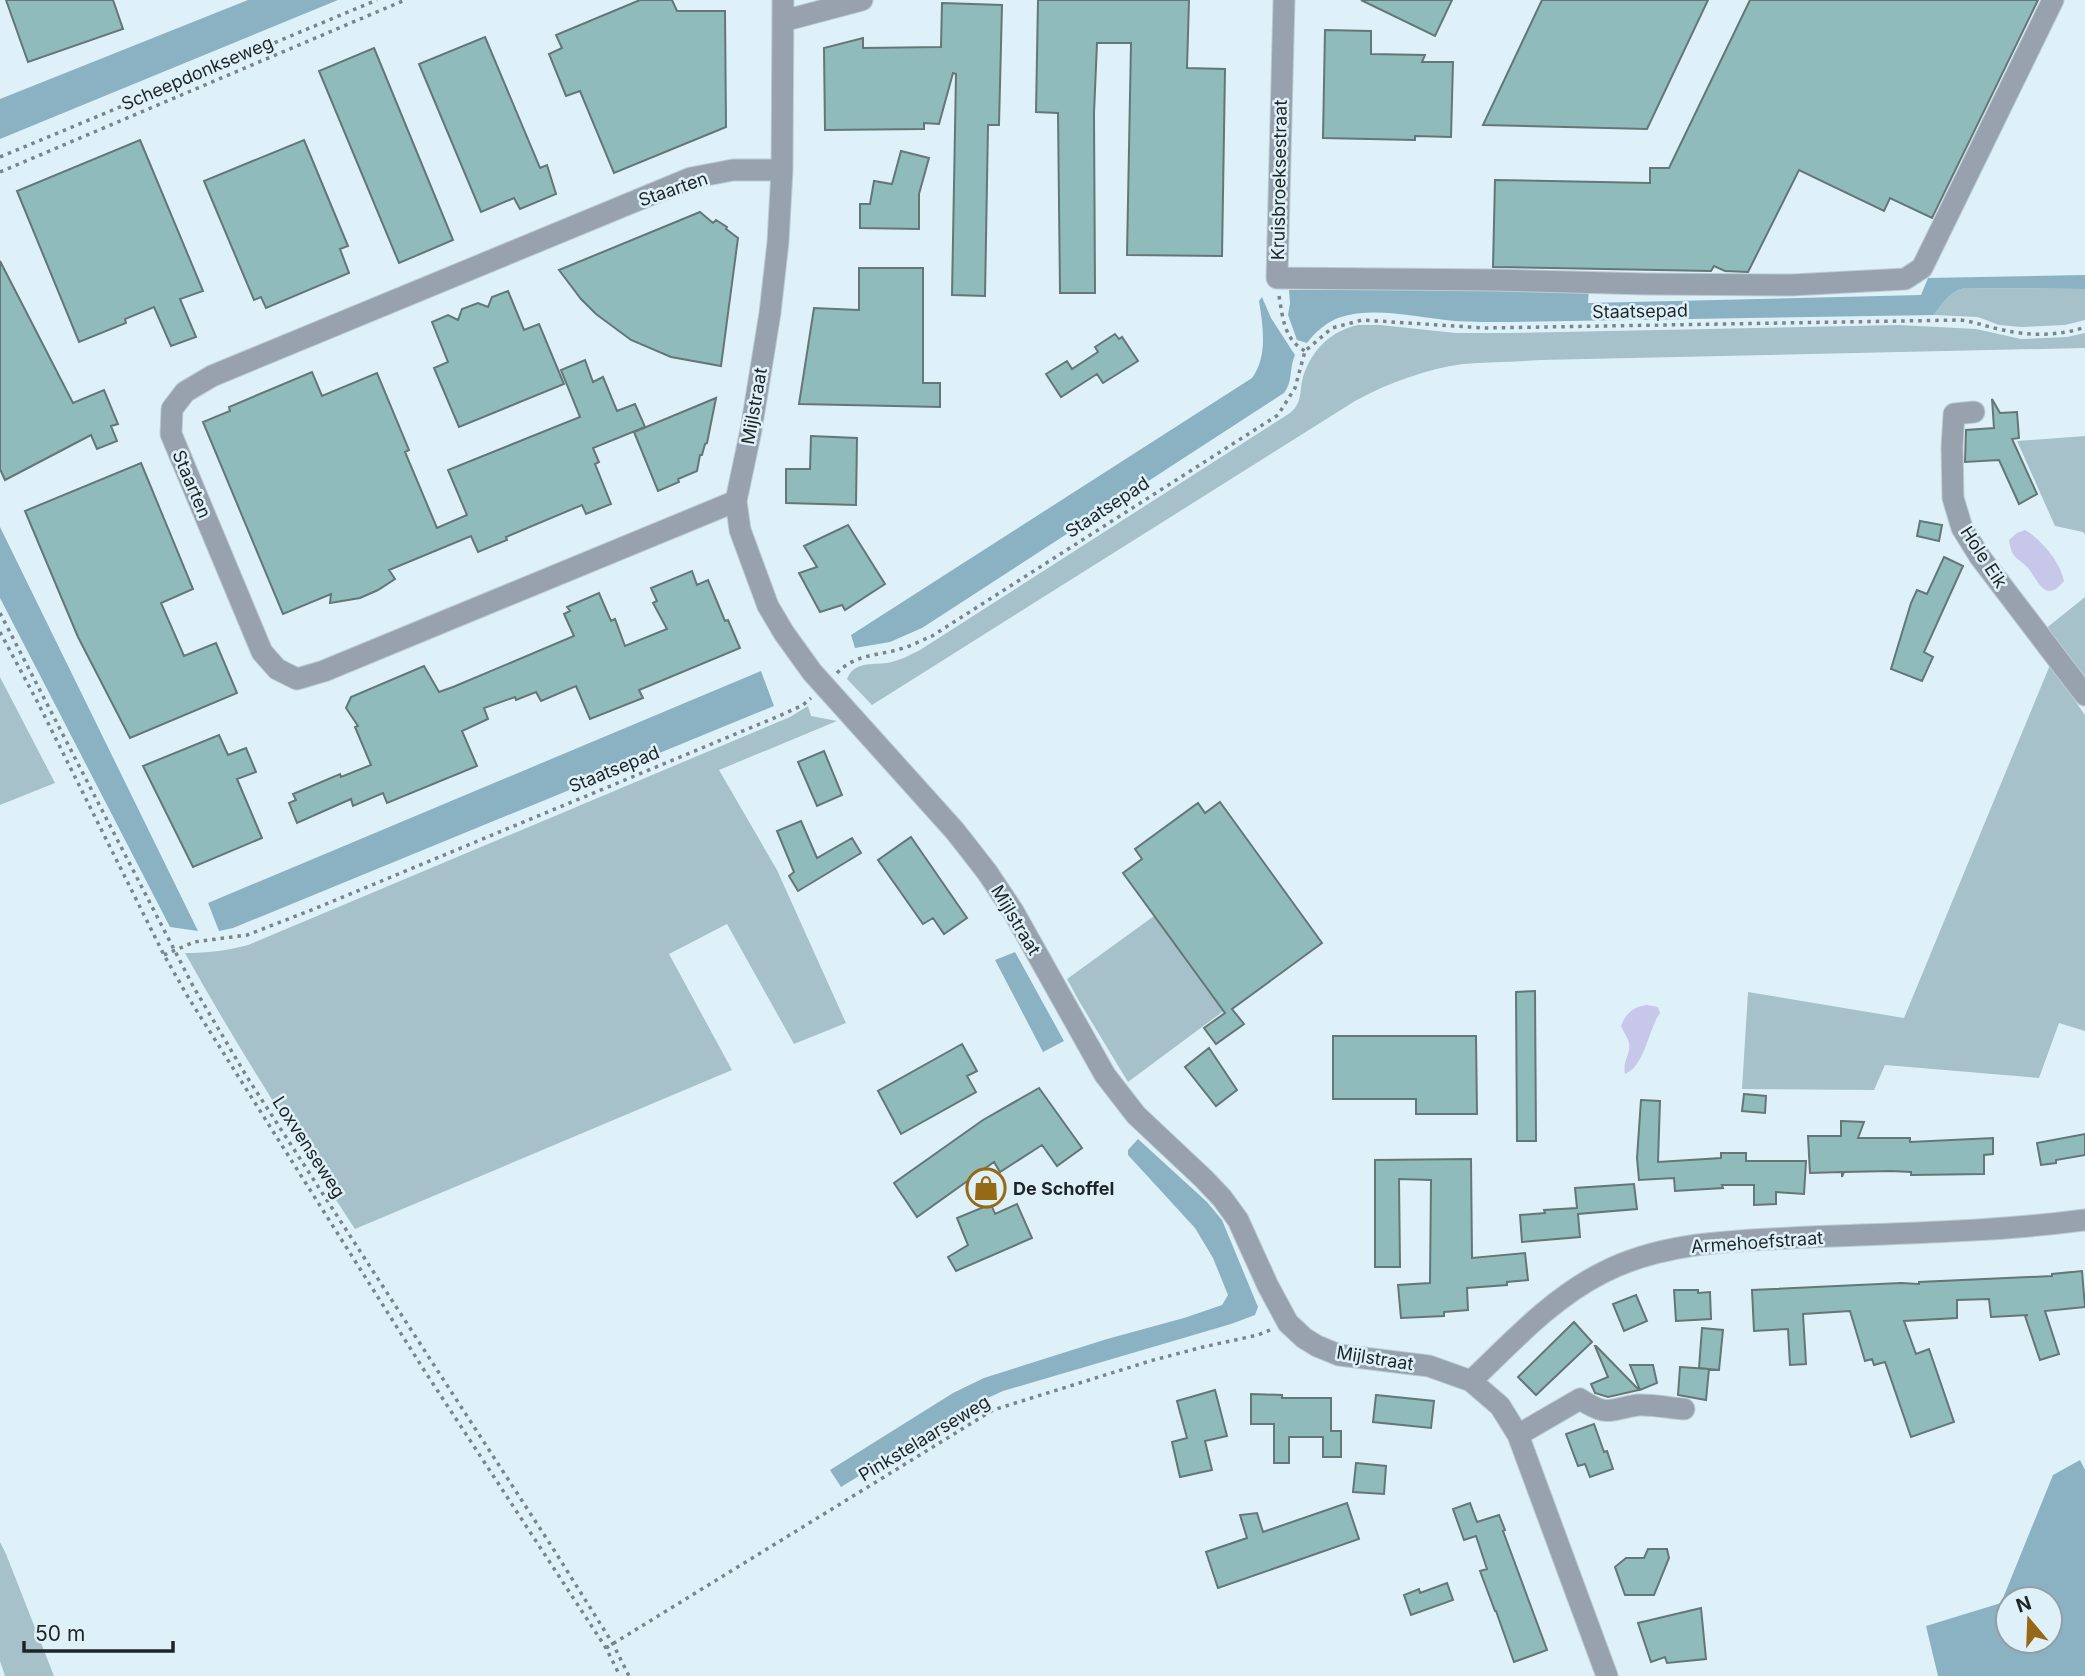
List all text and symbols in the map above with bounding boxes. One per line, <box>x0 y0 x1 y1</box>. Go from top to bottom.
street label: Scheepdonkseweg <box>118 32 276 114</box>
street label: Kruisbroeksestraat <box>1267 100 1291 260</box>
street label: Staarten <box>636 167 710 211</box>
street label: Staatsepad <box>1592 300 1688 322</box>
street label: Mijlstraat <box>737 366 771 446</box>
street label: Staarten <box>168 447 216 521</box>
street label: Staatsepad <box>1061 472 1153 542</box>
street label: Hole Eik <box>1956 522 2012 592</box>
street label: Staatsepad <box>566 741 662 797</box>
street label: Mijlstraat <box>987 881 1045 959</box>
street label: Loxvenseweg <box>268 1092 350 1202</box>
shop icon: De Schoffel <box>965 1167 1007 1209</box>
place label: De Schoffel <box>1013 1178 1114 1199</box>
street label: Armehoefstraat <box>1690 1227 1824 1257</box>
street label: Mijlstraat <box>1335 1342 1415 1374</box>
street label: Pinkstelaarseweg <box>855 1391 993 1485</box>
north arrow <box>1994 1585 2064 1655</box>
text: N <box>2013 1591 2034 1618</box>
scale bar <box>24 1610 173 1654</box>
text: 50 m <box>35 1621 85 1646</box>

